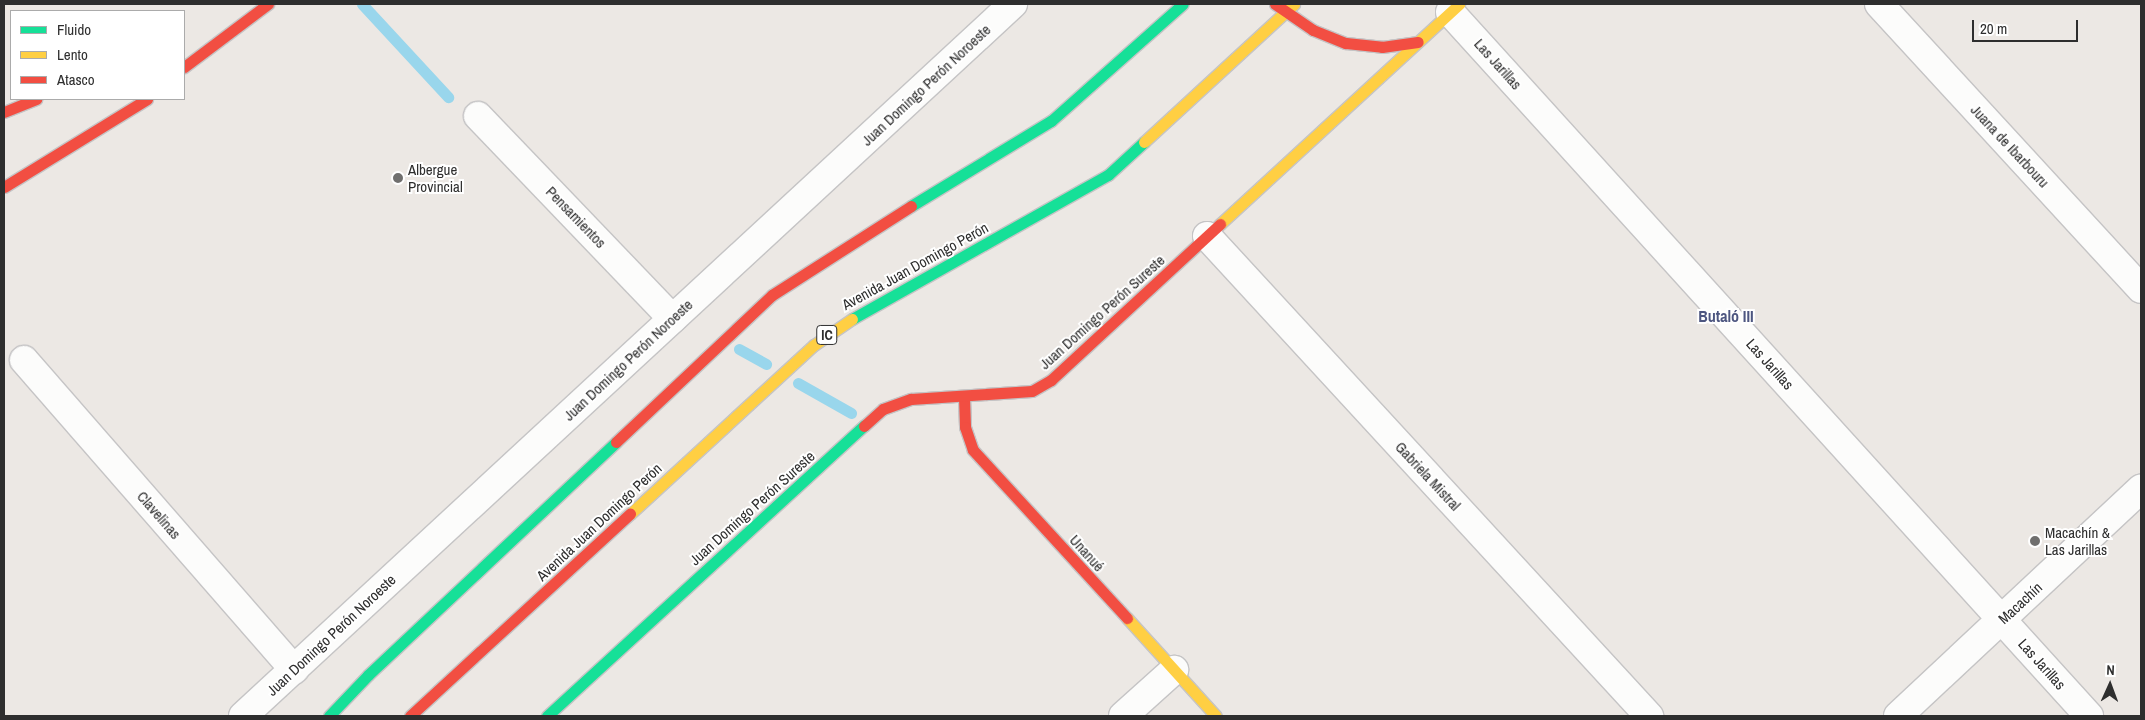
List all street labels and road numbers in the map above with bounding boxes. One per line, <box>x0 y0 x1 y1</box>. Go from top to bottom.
street label: Juan Domingo Perón Noroeste <box>858 21 994 149</box>
street label: Las Jarillas <box>1471 35 1525 93</box>
street label: Juana de Ibarbouru <box>1967 101 2053 191</box>
street label: Pensamientos <box>542 182 610 252</box>
street label: Avenida Juan Domingo Perón <box>839 218 991 314</box>
street label: Juan Domingo Perón Sureste <box>1036 251 1168 373</box>
street label: Juan Domingo Perón Noroeste <box>560 296 696 424</box>
road number: IC <box>816 324 838 346</box>
street label: Las Jarillas <box>1743 335 1797 393</box>
street label: Gabriela Mistral <box>1392 438 1464 514</box>
street label: Juan Domingo Perón Sureste <box>686 447 818 569</box>
street label: Avenida Juan Domingo Perón <box>533 459 665 585</box>
street label: Clavelinas <box>133 487 185 543</box>
street label: Unanué <box>1066 531 1108 575</box>
street label: Juan Domingo Perón Noroeste <box>263 571 399 699</box>
street label: Macachín <box>1994 578 2046 628</box>
street label: Las Jarillas <box>2015 635 2069 693</box>

